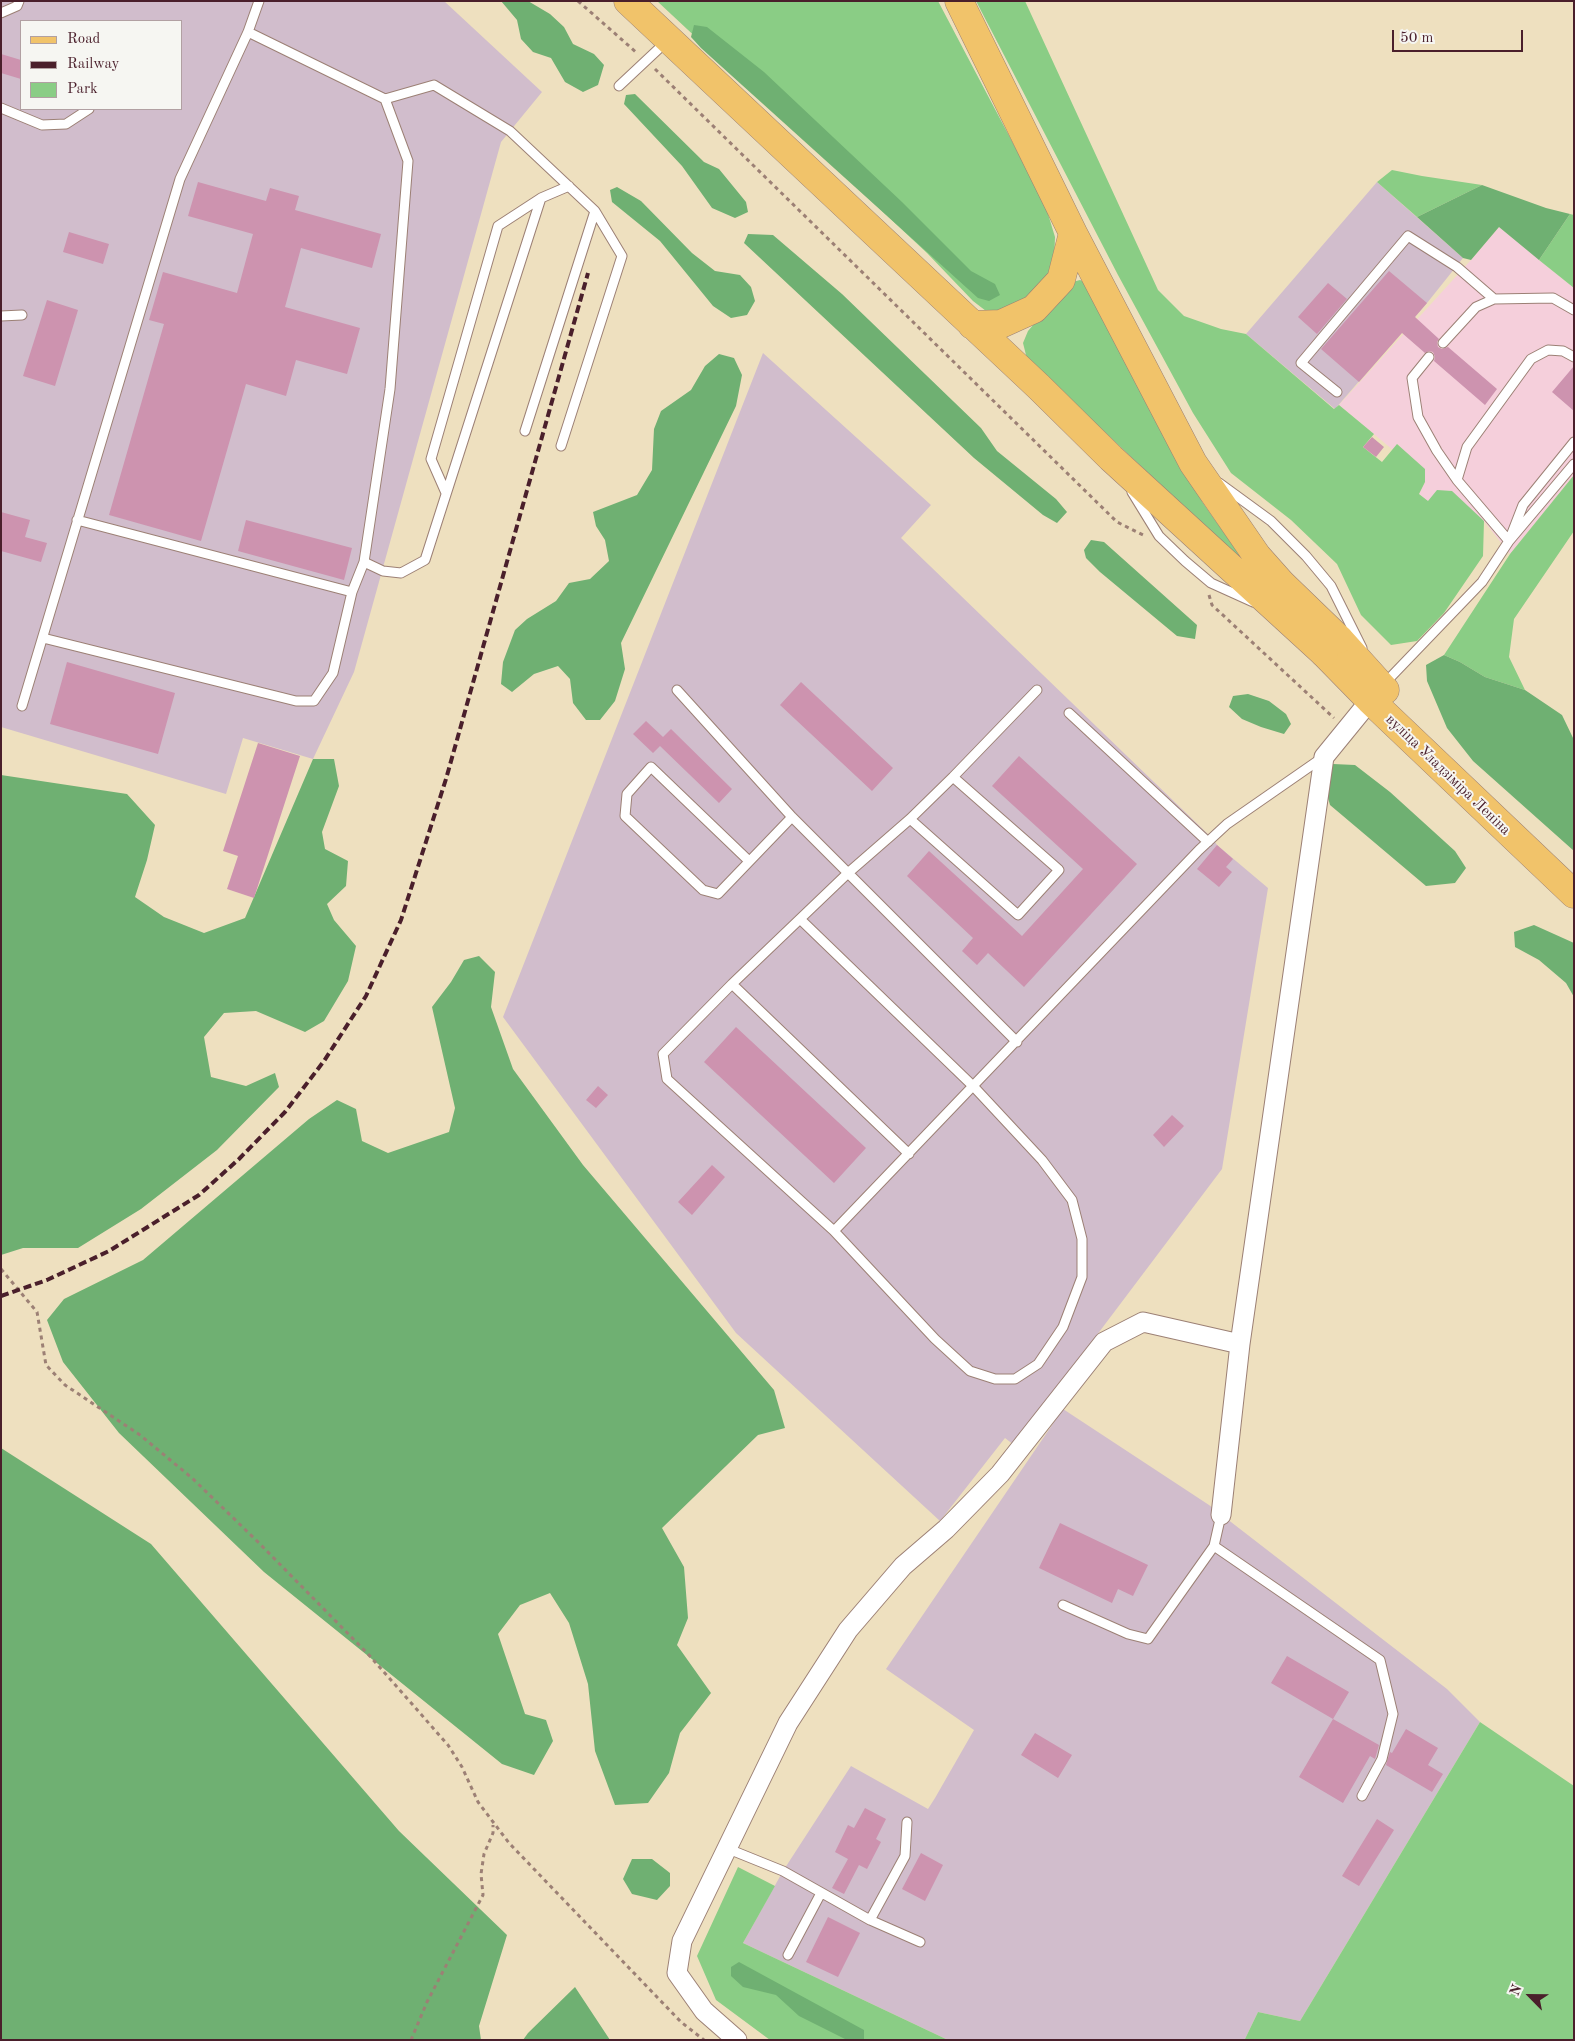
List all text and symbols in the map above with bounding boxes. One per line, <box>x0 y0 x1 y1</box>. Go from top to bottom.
legend <box>20 20 182 110</box>
scale bar <box>1395 20 1526 52</box>
text: 50 m <box>1400 31 1434 46</box>
text: Road <box>67 32 100 47</box>
text: Railway <box>67 57 120 72</box>
text: Park <box>67 82 98 97</box>
street label: вуліца Уладзіміра Леніна <box>1382 711 1514 839</box>
north arrow <box>1505 1971 1555 2021</box>
text: N <box>1508 1982 1525 1998</box>

